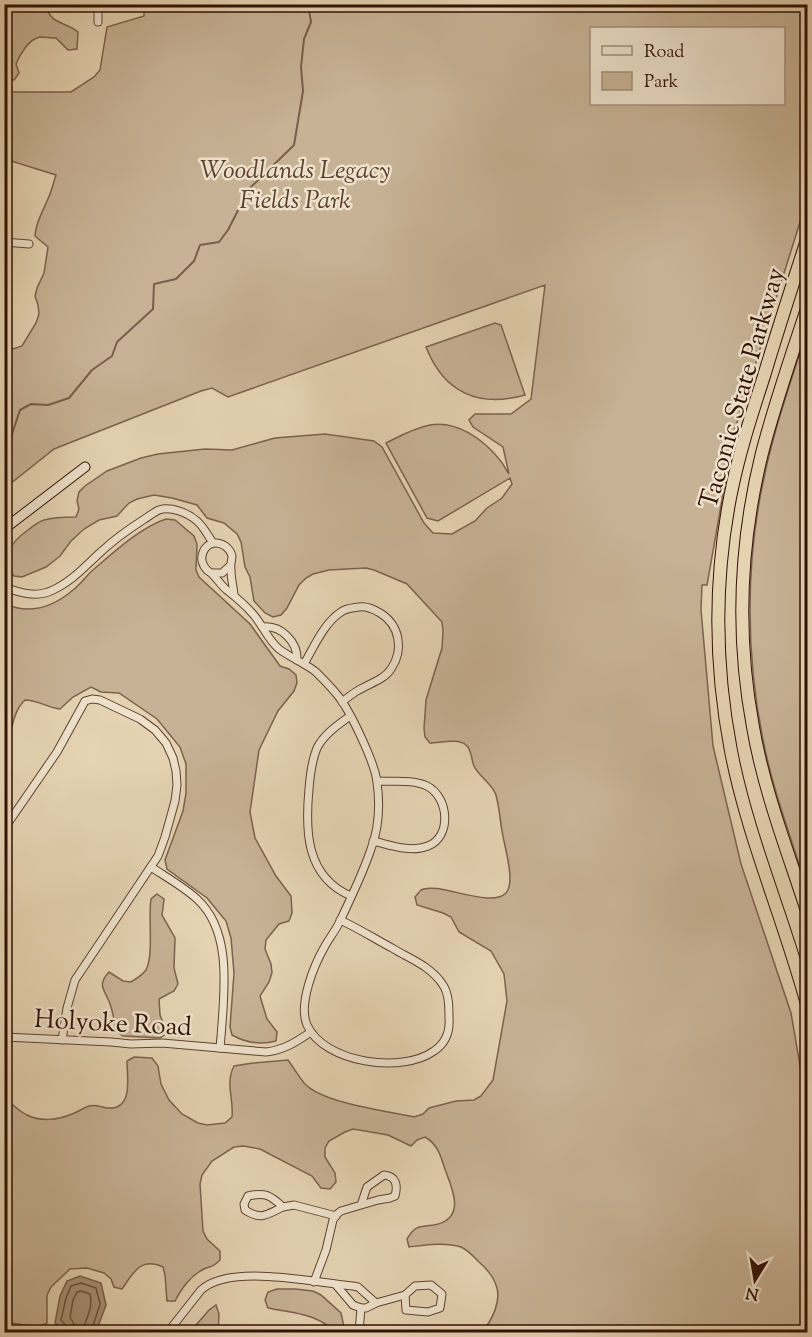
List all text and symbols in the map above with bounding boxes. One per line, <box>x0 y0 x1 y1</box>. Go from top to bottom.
legend <box>590 27 785 105</box>
text: Road <box>644 40 684 66</box>
text: Park <box>644 70 679 96</box>
park label: Woodlands Legacy Fields Park <box>200 153 390 220</box>
street label: Taconic State Parkway <box>691 264 796 514</box>
street label: Holyoke Road <box>33 1002 193 1047</box>
north arrow <box>725 1250 785 1310</box>
text: N <box>744 1280 761 1305</box>

